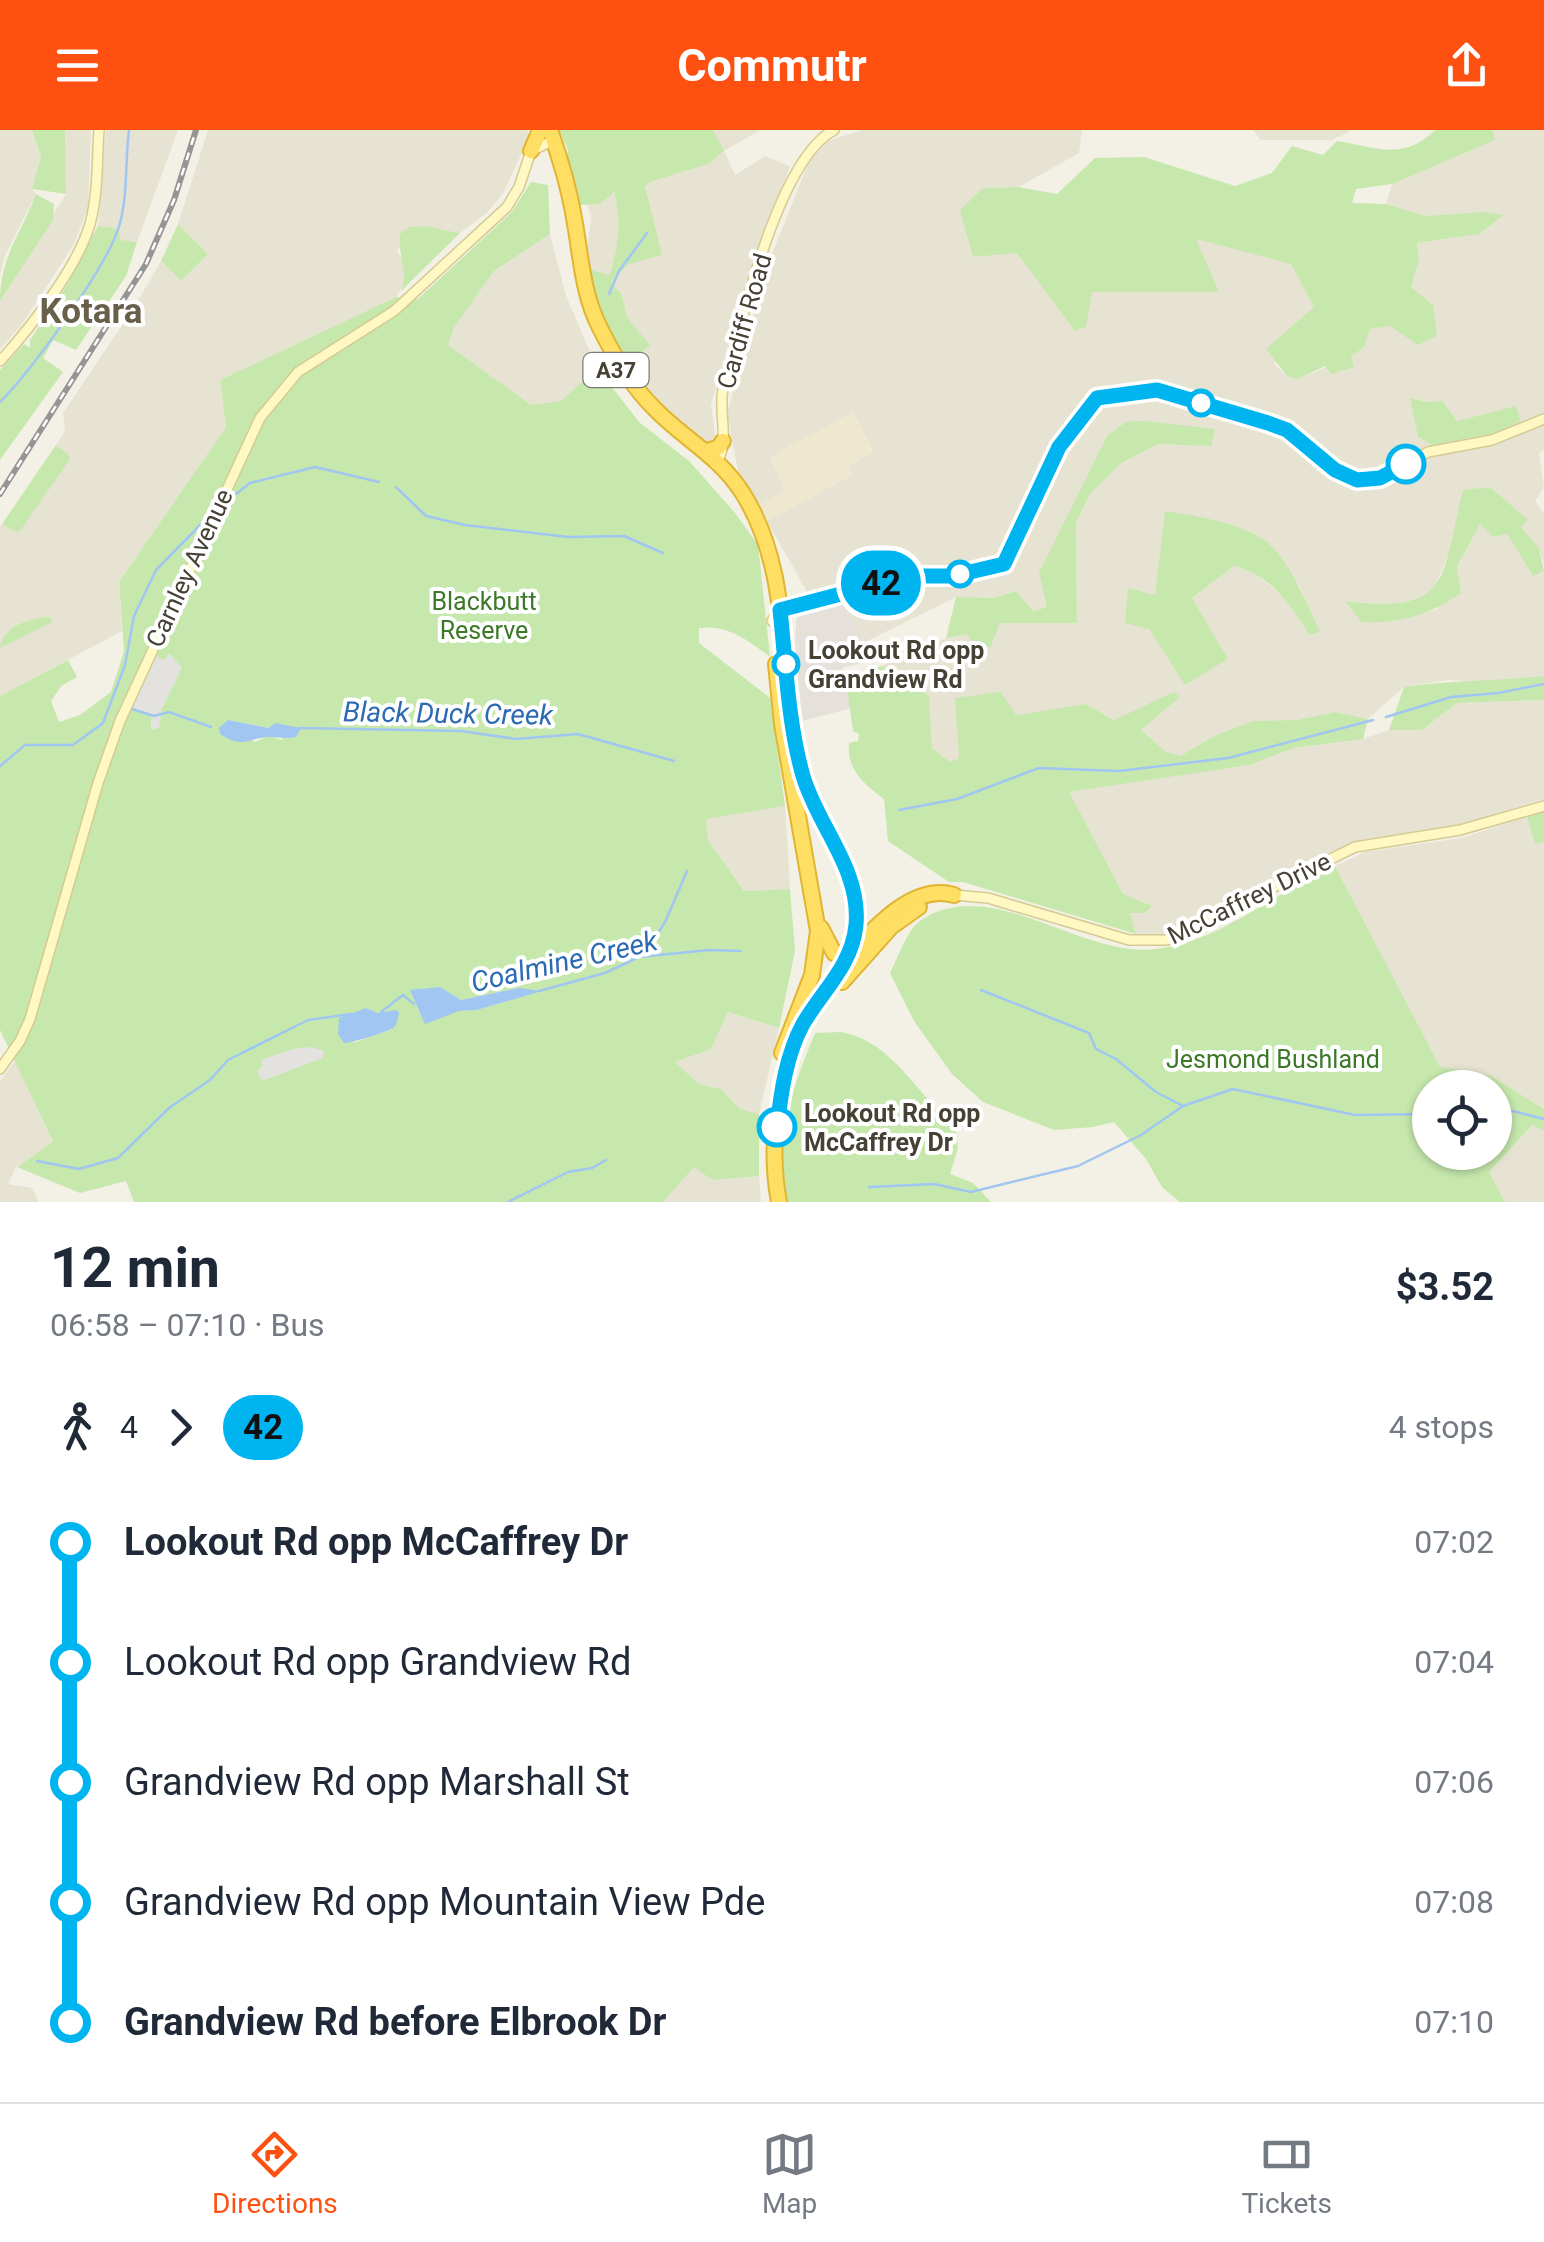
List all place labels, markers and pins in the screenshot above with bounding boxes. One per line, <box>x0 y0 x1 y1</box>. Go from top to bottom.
unlabelled marker <box>1188 390 1214 416</box>
unlabelled marker <box>1387 445 1425 483</box>
unlabelled marker <box>947 561 973 587</box>
place label: Lookout Rd opp Grandview Rd <box>808 636 984 694</box>
marker: Lookout Rd opp Grandview Rd <box>773 651 799 677</box>
place label: Lookout Rd opp McCaffrey Dr <box>804 1099 980 1157</box>
marker: Lookout Rd opp McCaffrey Dr <box>758 1108 796 1146</box>

